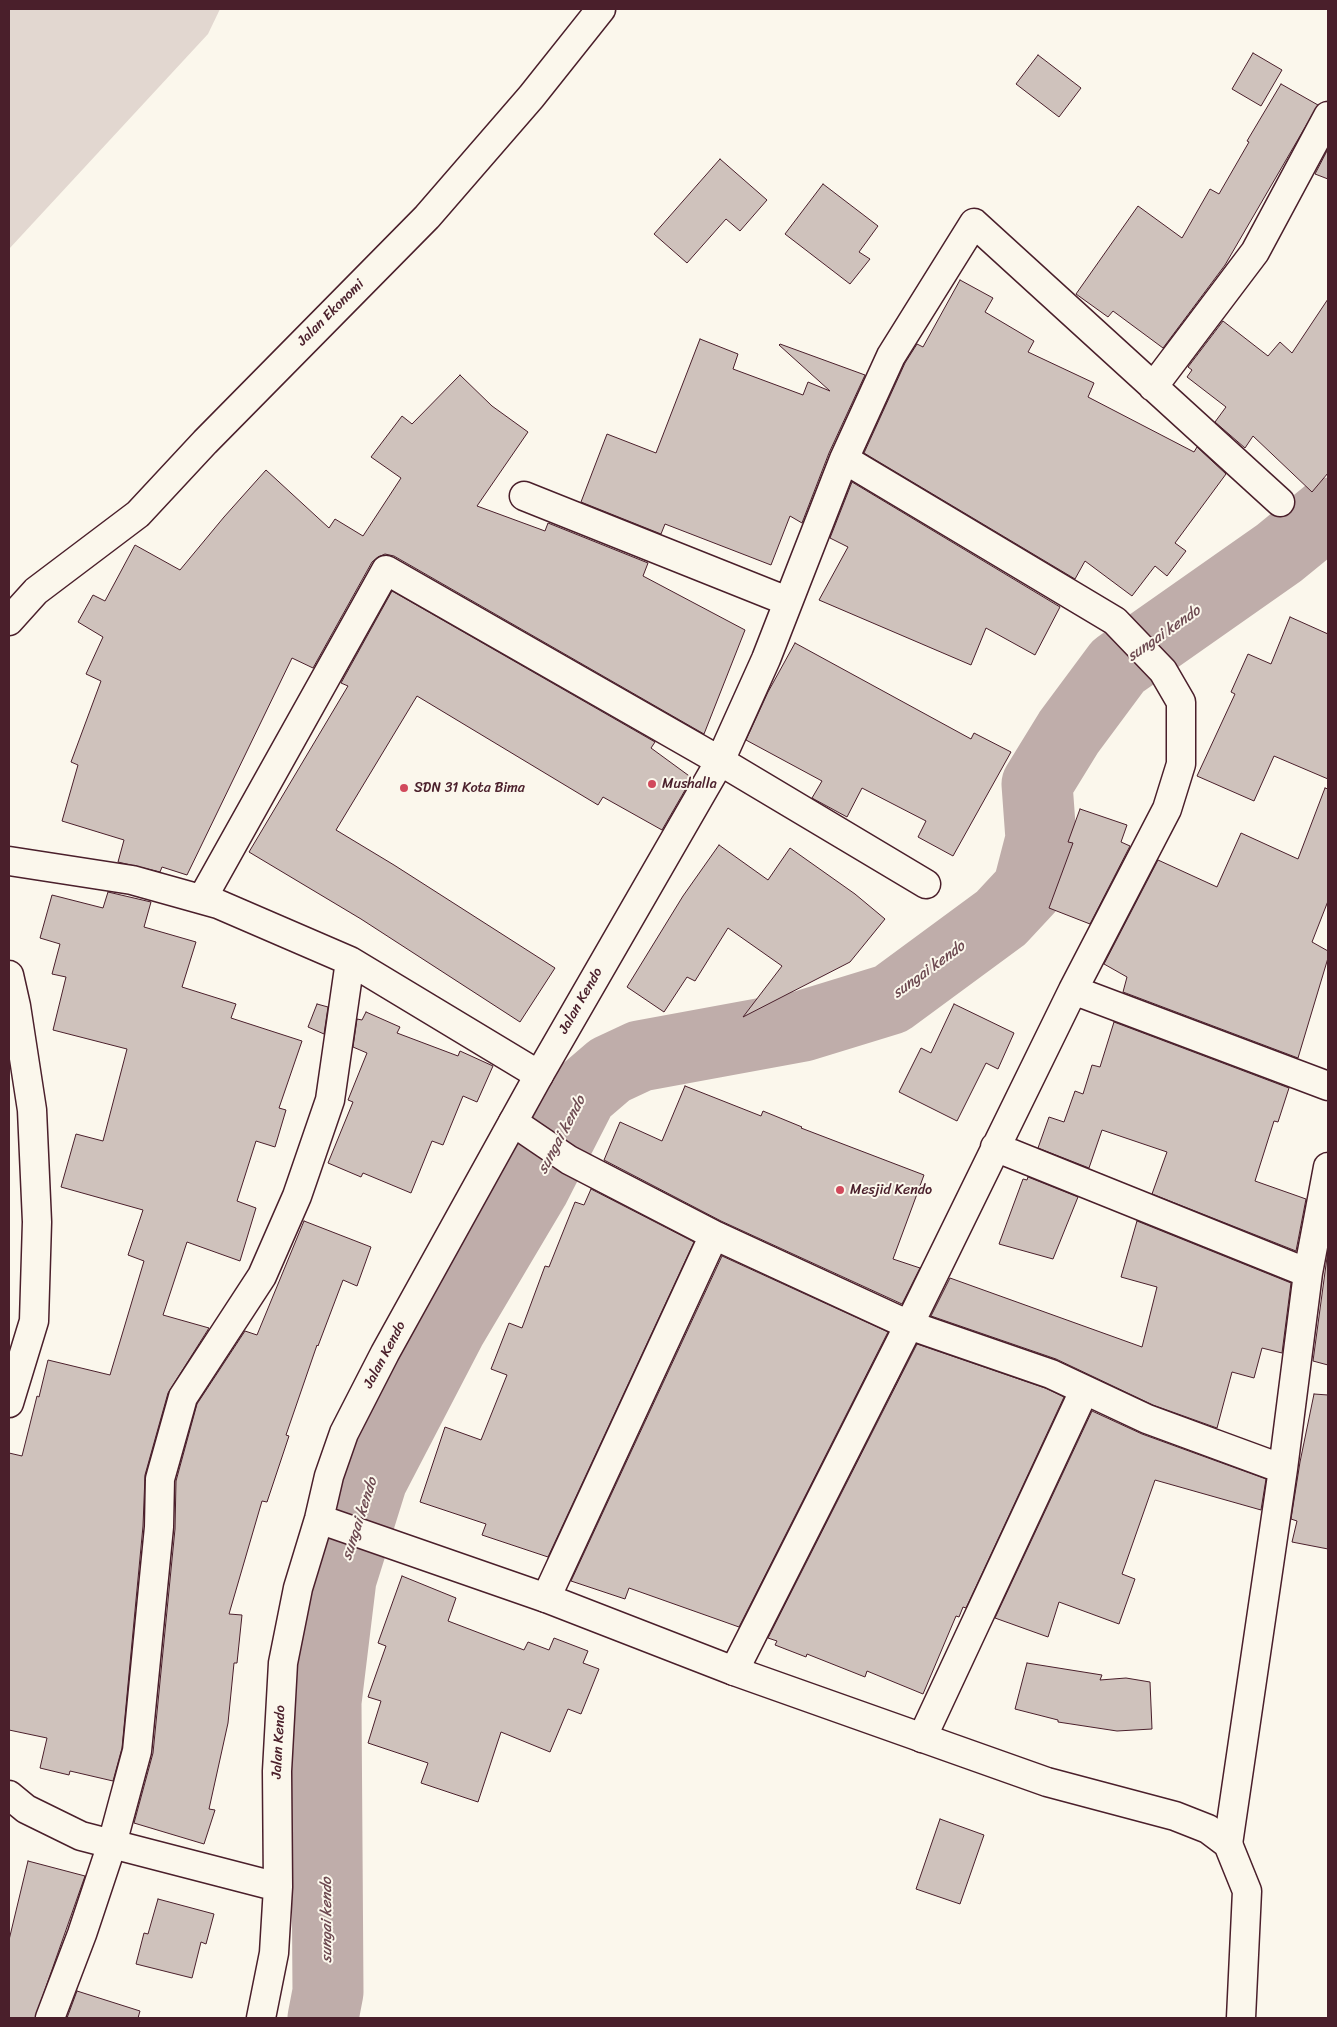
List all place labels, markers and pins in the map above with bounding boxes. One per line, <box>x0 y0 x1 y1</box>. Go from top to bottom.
place label: Mushalla <box>662 776 717 792</box>
marker: Mushalla <box>646 778 658 790</box>
place label: SDN 31 Kota Bima <box>414 780 525 796</box>
marker: SDN 31 Kota Bima <box>398 782 410 794</box>
place label: Mesjid Kendo <box>850 1182 932 1198</box>
marker: Mesjid Kendo <box>834 1184 846 1196</box>

